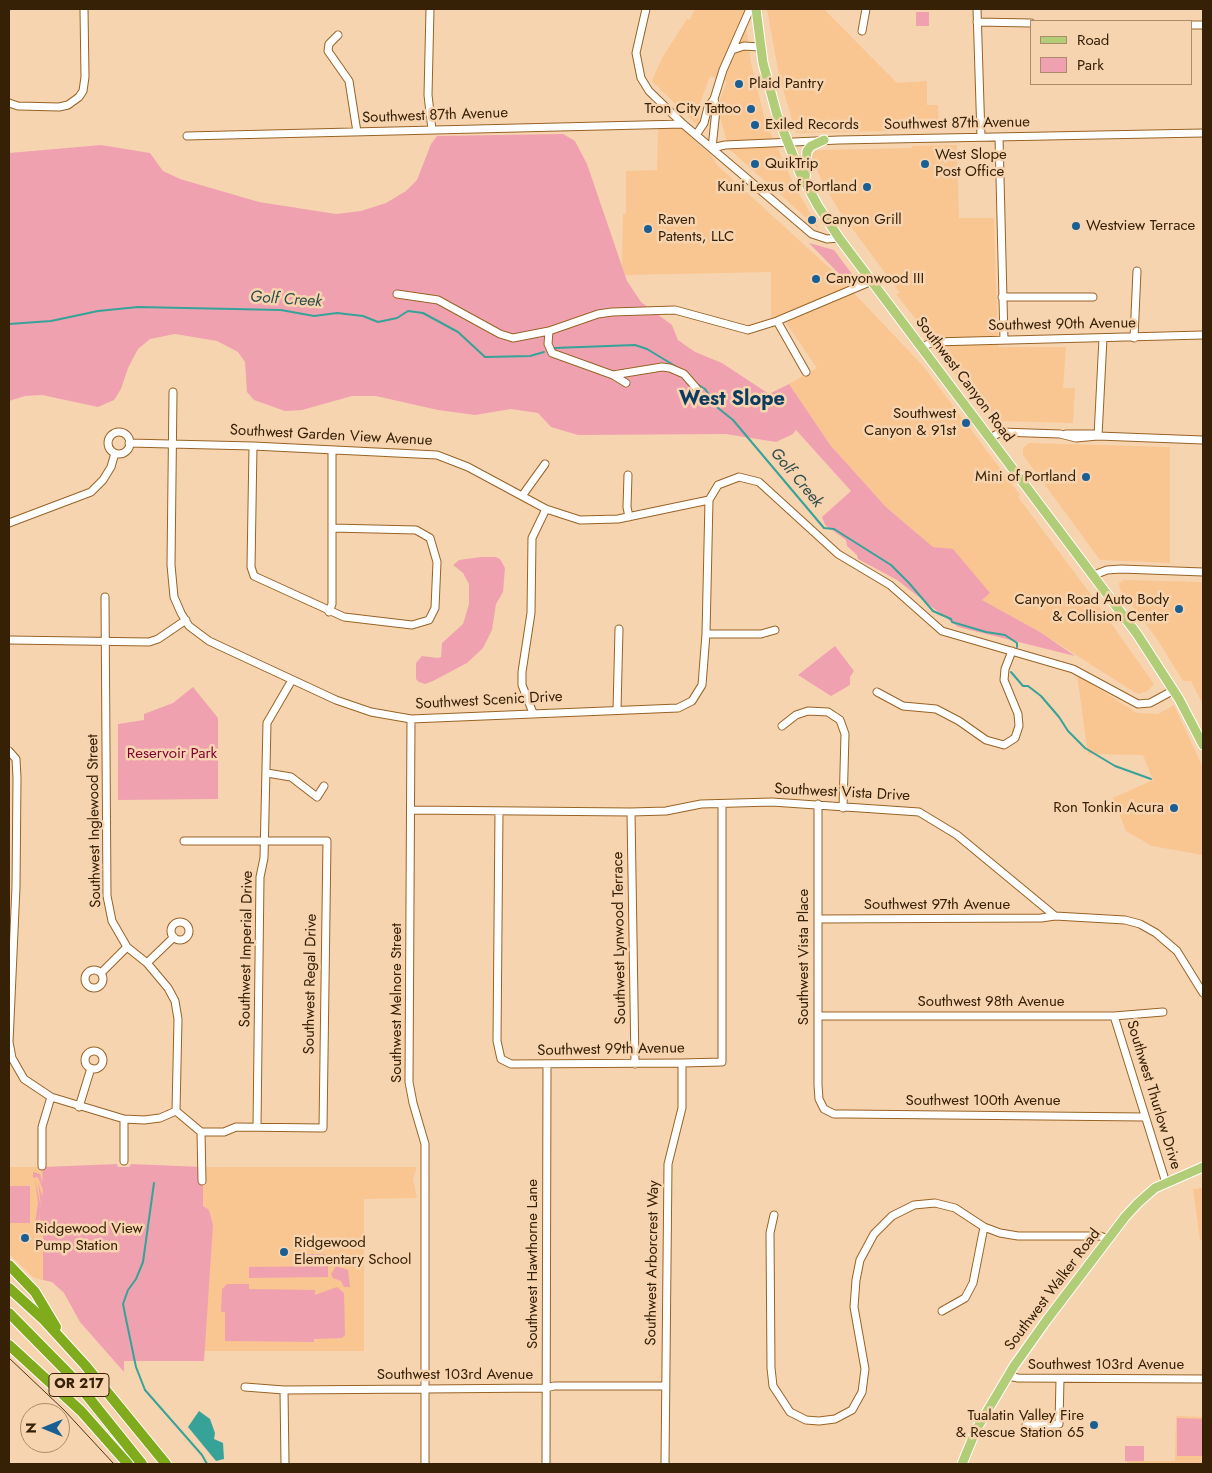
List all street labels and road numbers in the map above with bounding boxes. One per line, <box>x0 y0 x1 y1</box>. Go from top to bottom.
street label: Southwest 87th Avenue <box>362 104 508 128</box>
street label: Southwest 87th Avenue <box>884 114 1030 134</box>
street label: Southwest Canyon Road <box>911 314 1017 446</box>
street label: Southwest 90th Avenue <box>988 315 1136 335</box>
street label: Southwest Garden View Avenue <box>229 422 433 450</box>
street label: Southwest Scenic Drive <box>415 688 563 714</box>
street label: Southwest Inglewood Street <box>84 734 106 908</box>
street label: Southwest Vista Drive <box>774 780 910 806</box>
street label: Southwest Lynwood Terrace <box>609 851 631 1025</box>
street label: Southwest Imperial Drive <box>237 870 257 1028</box>
street label: Southwest Vista Place <box>795 889 813 1025</box>
street label: Southwest 97th Avenue <box>864 896 1010 914</box>
street label: Southwest Regal Drive <box>301 913 321 1055</box>
street label: Southwest Melnore Street <box>388 923 406 1083</box>
street label: Southwest 98th Avenue <box>917 993 1065 1011</box>
street label: Southwest Thurlow Drive <box>1122 1018 1184 1172</box>
street label: Southwest 99th Avenue <box>537 1040 685 1060</box>
street label: Southwest 100th Avenue <box>906 1092 1060 1110</box>
street label: Southwest Hawthorne Lane <box>524 1179 542 1349</box>
street label: Southwest Arborcrest Way <box>643 1180 663 1346</box>
street label: Southwest Walker Road <box>1001 1226 1105 1354</box>
street label: Southwest 103rd Avenue <box>1028 1356 1184 1374</box>
street label: Southwest 103rd Avenue <box>377 1366 533 1384</box>
road number: OR 217 <box>49 1374 109 1396</box>

